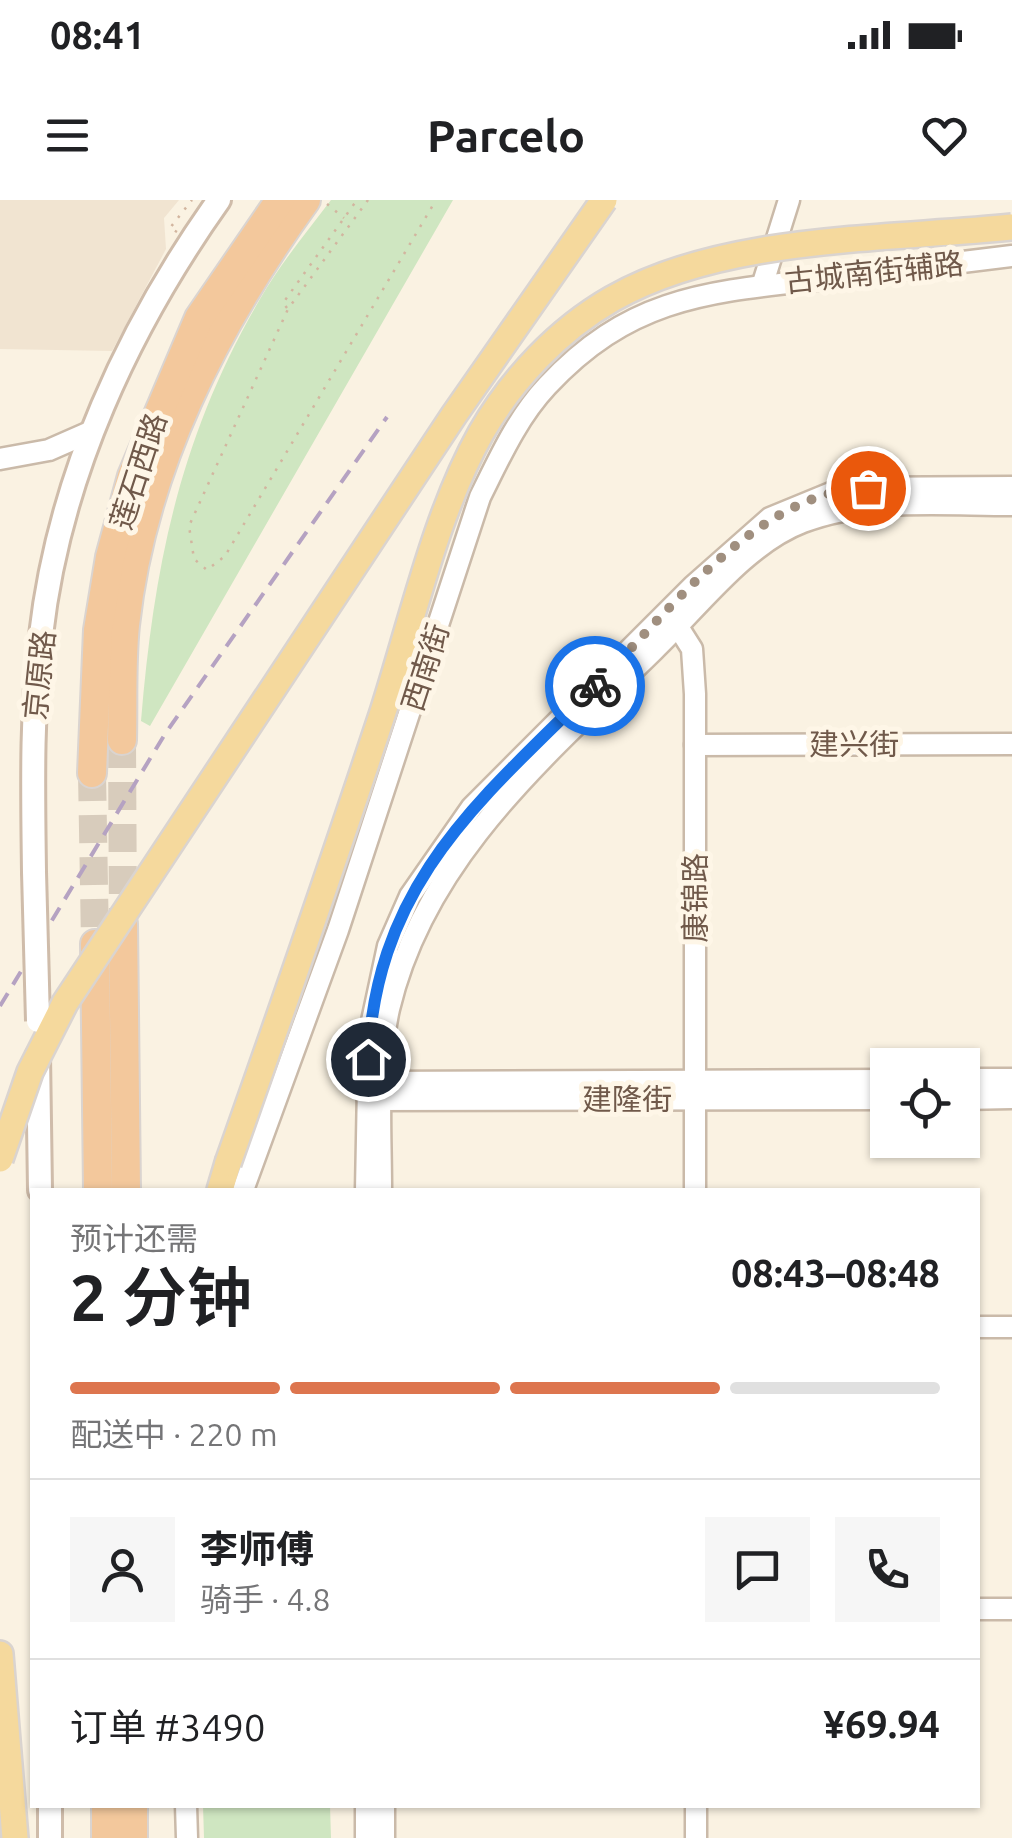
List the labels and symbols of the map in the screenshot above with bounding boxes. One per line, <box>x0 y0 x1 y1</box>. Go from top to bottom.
street label: 古城南街辅路 <box>783 246 965 298</box>
street label: 莲石西路 <box>103 409 173 533</box>
pin <box>826 446 911 531</box>
street label: 西南街 <box>395 619 455 715</box>
street label: 京原路 <box>17 628 61 722</box>
courier <box>545 636 645 736</box>
street label: 建兴街 <box>809 727 899 761</box>
street label: 康锦路 <box>678 853 712 943</box>
pin <box>326 1017 411 1102</box>
street label: 建隆街 <box>582 1082 672 1116</box>

